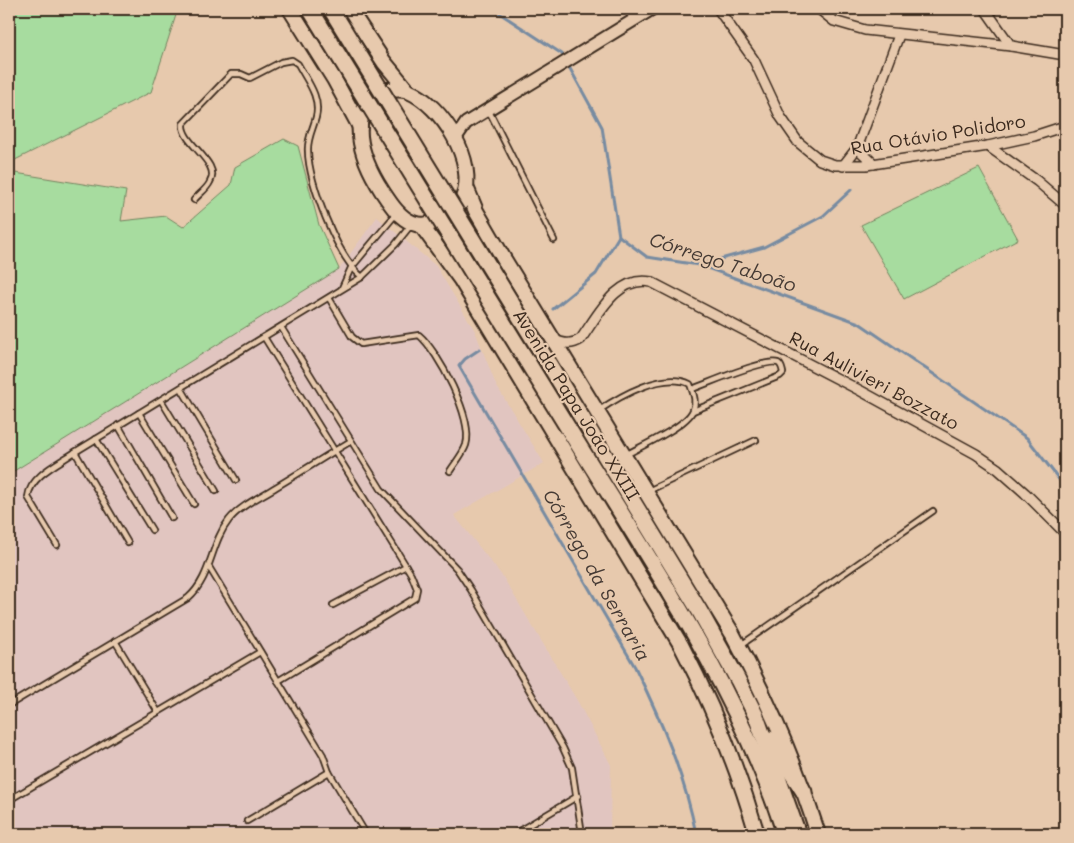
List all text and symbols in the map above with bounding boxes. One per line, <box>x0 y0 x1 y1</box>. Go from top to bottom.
street label: Rua Otávio Polidoro <box>849 108 1027 160</box>
water label: Córrego Taboão <box>647 226 800 297</box>
street label: Avenida Papa João XXIII <box>508 304 646 505</box>
street label: Rua Aulivieri Bozzato <box>785 325 964 435</box>
water label: Córrego da Serraria <box>538 484 657 665</box>

